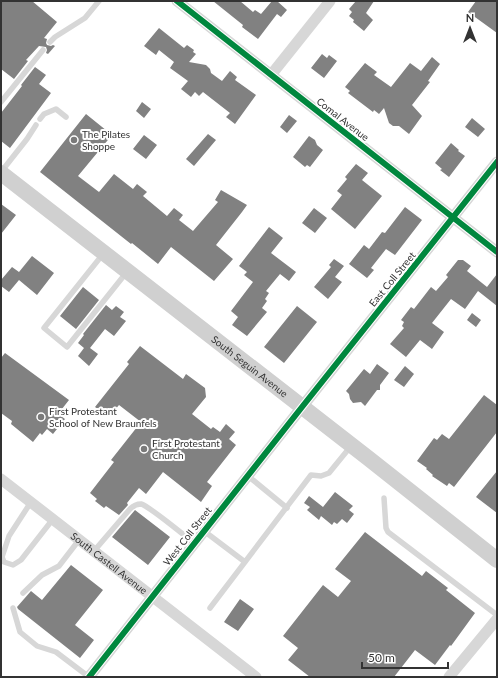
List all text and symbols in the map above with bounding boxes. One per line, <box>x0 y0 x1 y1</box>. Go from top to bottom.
north arrow <box>450 8 490 48</box>
text: N <box>466 11 474 24</box>
street label: Comal Avenue <box>314 95 372 143</box>
place label: The Pilates Shoppe <box>82 128 130 152</box>
marker: The Pilates Shoppe <box>69 135 79 145</box>
street label: East Coll Street <box>366 249 418 309</box>
street label: South Seguin Avenue <box>209 333 290 400</box>
place label: First Protestant School of New Braunfels <box>49 405 157 429</box>
marker: First Protestant School of New Braunfels <box>36 412 46 422</box>
place label: First Protestant Church <box>152 437 220 461</box>
marker: First Protestant Church <box>139 444 149 454</box>
street label: West Coll Street <box>160 504 214 568</box>
street label: South Castell Avenue <box>69 530 150 596</box>
scale bar <box>362 644 448 670</box>
text: 50 m <box>368 650 395 665</box>

